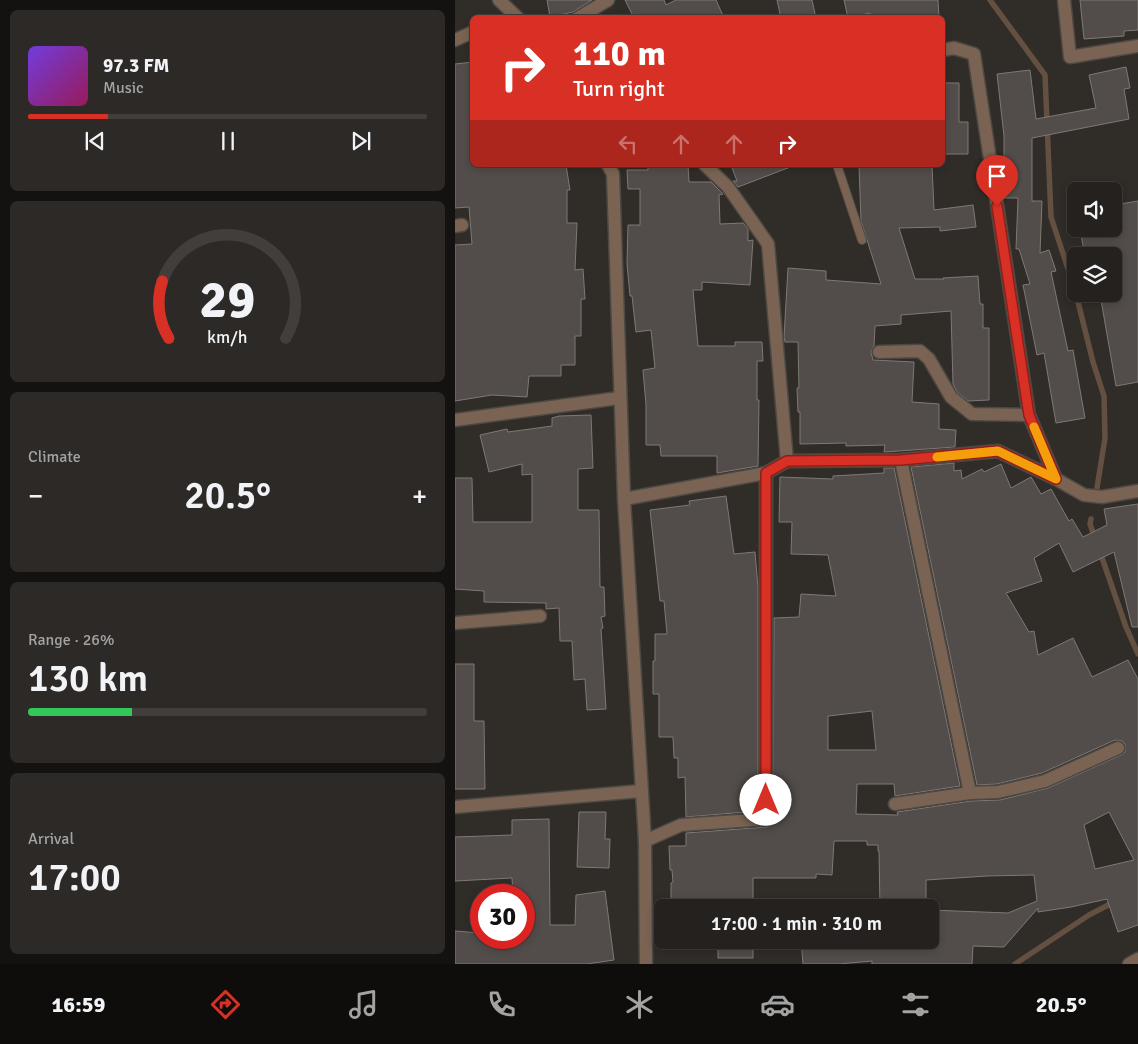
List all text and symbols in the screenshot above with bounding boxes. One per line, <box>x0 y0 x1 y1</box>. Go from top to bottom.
text: 110 m <box>573 32 666 75</box>
icon: right <box>490 35 555 100</box>
text: 97.3 FM <box>103 54 169 78</box>
text: Turn right <box>573 75 665 102</box>
text: Music <box>103 78 144 98</box>
icon: previous <box>81 127 109 155</box>
icon: pause <box>214 127 242 155</box>
icon: next <box>347 127 375 155</box>
icon: left <box>614 130 642 158</box>
icon: ahead <box>667 130 695 158</box>
icon: ahead <box>720 130 748 158</box>
icon: right <box>773 130 801 158</box>
pin <box>976 155 1018 206</box>
icon: arrive <box>983 162 1011 190</box>
map controls <box>1067 182 1122 302</box>
button: sound <box>1067 182 1122 237</box>
button: layers <box>1067 247 1122 302</box>
text: 29 <box>199 268 256 332</box>
text: km/h <box>207 326 248 348</box>
text: Climate <box>28 447 81 467</box>
text: 20.5° <box>184 472 271 519</box>
text: − <box>28 479 43 513</box>
text: + <box>412 479 427 513</box>
text: Range · 26% <box>28 630 114 650</box>
text: 130 km <box>28 655 148 702</box>
position arrow <box>739 773 791 825</box>
text: Arrival <box>28 829 74 849</box>
text: 17:00 <box>28 854 121 901</box>
speed limit sign: 30 <box>470 884 535 949</box>
text: 17:00 · 1 min · 310 m <box>711 912 882 936</box>
icon: directions <box>208 987 243 1022</box>
icon: music <box>346 987 381 1022</box>
icon: phone <box>484 987 519 1022</box>
icon: climate <box>622 987 657 1022</box>
icon: car <box>760 987 795 1022</box>
icon: filters <box>898 987 933 1022</box>
text: 16:59 <box>51 991 105 1018</box>
text: 20.5° <box>1036 991 1087 1018</box>

